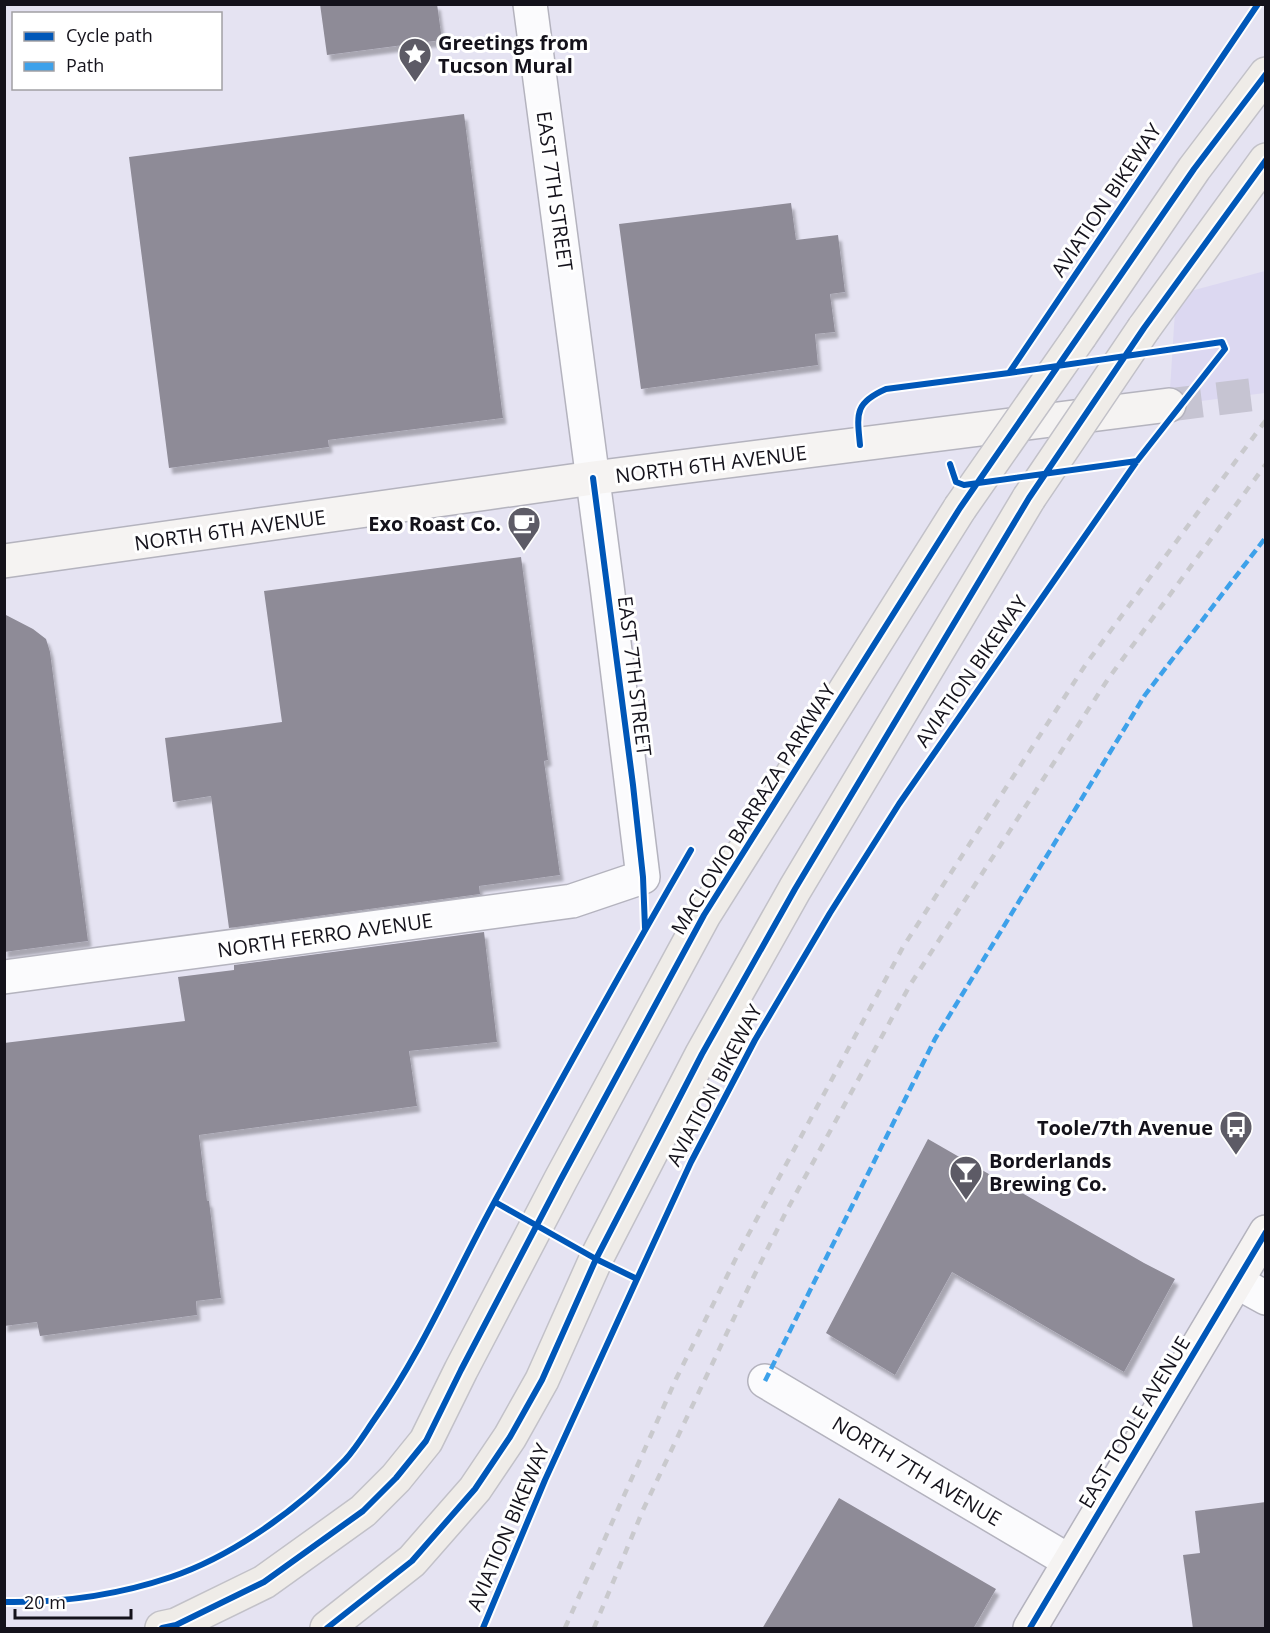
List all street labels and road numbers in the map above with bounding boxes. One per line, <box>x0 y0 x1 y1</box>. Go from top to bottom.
street label: EAST 7TH STREET <box>530 109 580 273</box>
street label: AVIATION BIKEWAY <box>1045 117 1168 282</box>
street label: NORTH 6TH AVENUE <box>614 439 808 489</box>
street label: NORTH 6TH AVENUE <box>133 503 327 557</box>
street label: AVIATION BIKEWAY <box>908 589 1034 752</box>
street label: EAST 7TH STREET <box>612 595 658 757</box>
street label: MACLOVIO BARRAZA PARKWAY <box>664 678 842 940</box>
street label: NORTH FERRO AVENUE <box>216 907 434 963</box>
street label: AVIATION BIKEWAY <box>660 999 768 1171</box>
street label: EAST TOOLE AVENUE <box>1072 1331 1196 1513</box>
street label: NORTH 7TH AVENUE <box>827 1410 1007 1532</box>
street label: AVIATION BIKEWAY <box>461 1438 556 1615</box>

